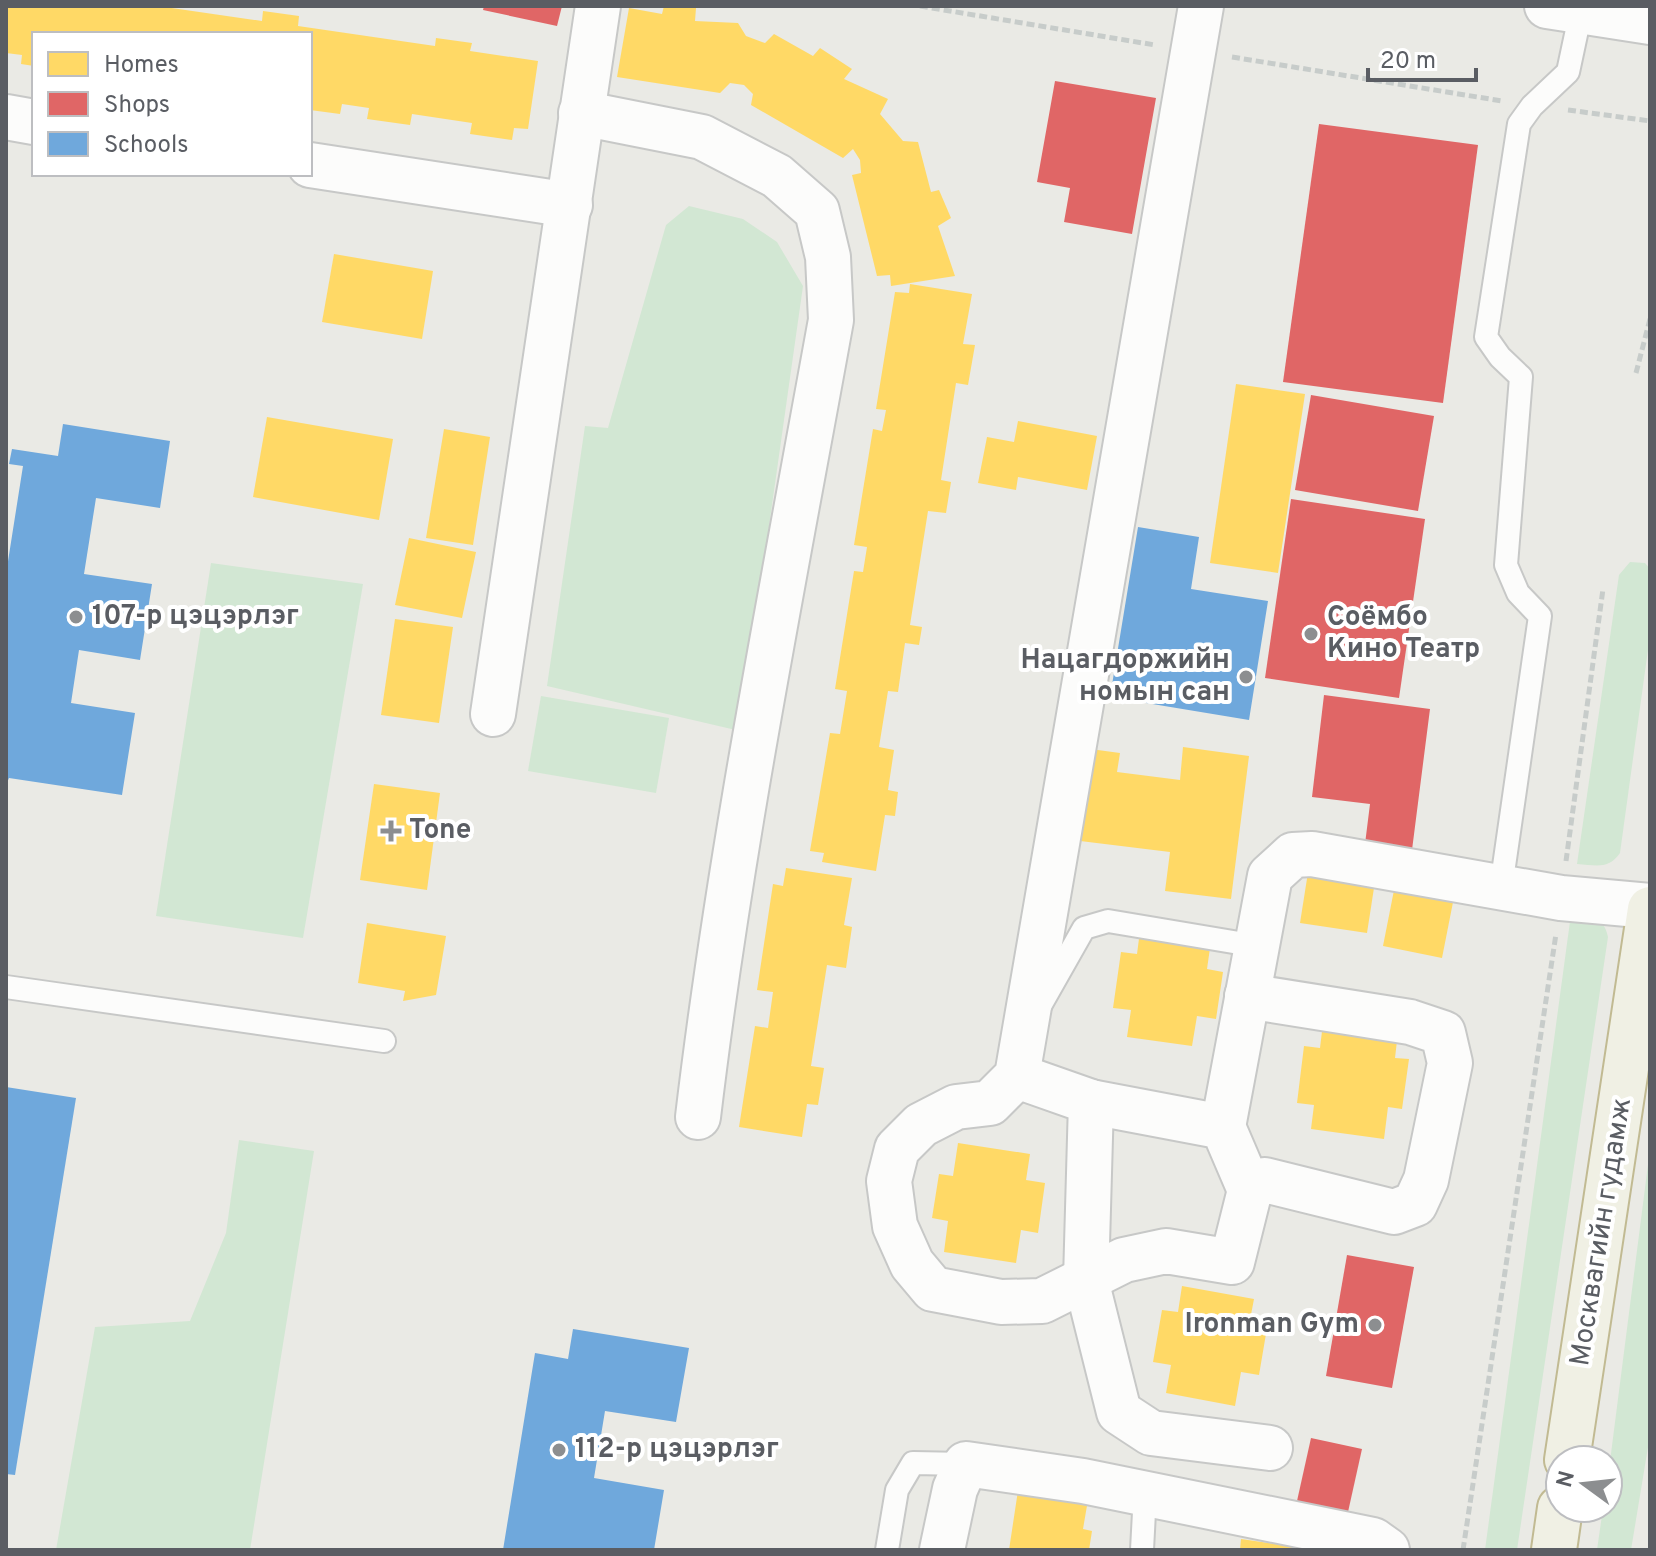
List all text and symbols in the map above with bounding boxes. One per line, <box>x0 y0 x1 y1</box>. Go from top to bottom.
legend <box>32 32 312 176</box>
scale bar <box>1368 32 1476 82</box>
text: 20 m <box>1380 47 1436 77</box>
text: Homes <box>104 51 179 81</box>
text: Shops <box>104 91 170 121</box>
text: Schools <box>104 131 189 161</box>
place label: 107-р цэцэрлэг <box>92 599 299 635</box>
place label: Соёмбо Кино Театр <box>1327 600 1480 668</box>
marker: 107-р цэцэрлэг <box>67 608 85 626</box>
marker: Соёмбо Кино Театр <box>1302 625 1320 643</box>
place label: Нацагдоржийн номын сан <box>1020 643 1230 711</box>
marker: Нацагдоржийн номын сан <box>1237 668 1255 686</box>
place label: Tone <box>409 813 471 849</box>
marker: Tone <box>380 820 402 842</box>
street label: Москвагийн гудамж <box>1563 1095 1641 1369</box>
place label: Ironman Gym <box>1184 1307 1359 1343</box>
marker: Ironman Gym <box>1366 1316 1384 1334</box>
place label: 112-р цэцэрлэг <box>575 1432 779 1468</box>
marker: 112-р цэцэрлэг <box>550 1441 568 1459</box>
north arrow <box>1544 1444 1624 1524</box>
text: N <box>1552 1468 1582 1491</box>

